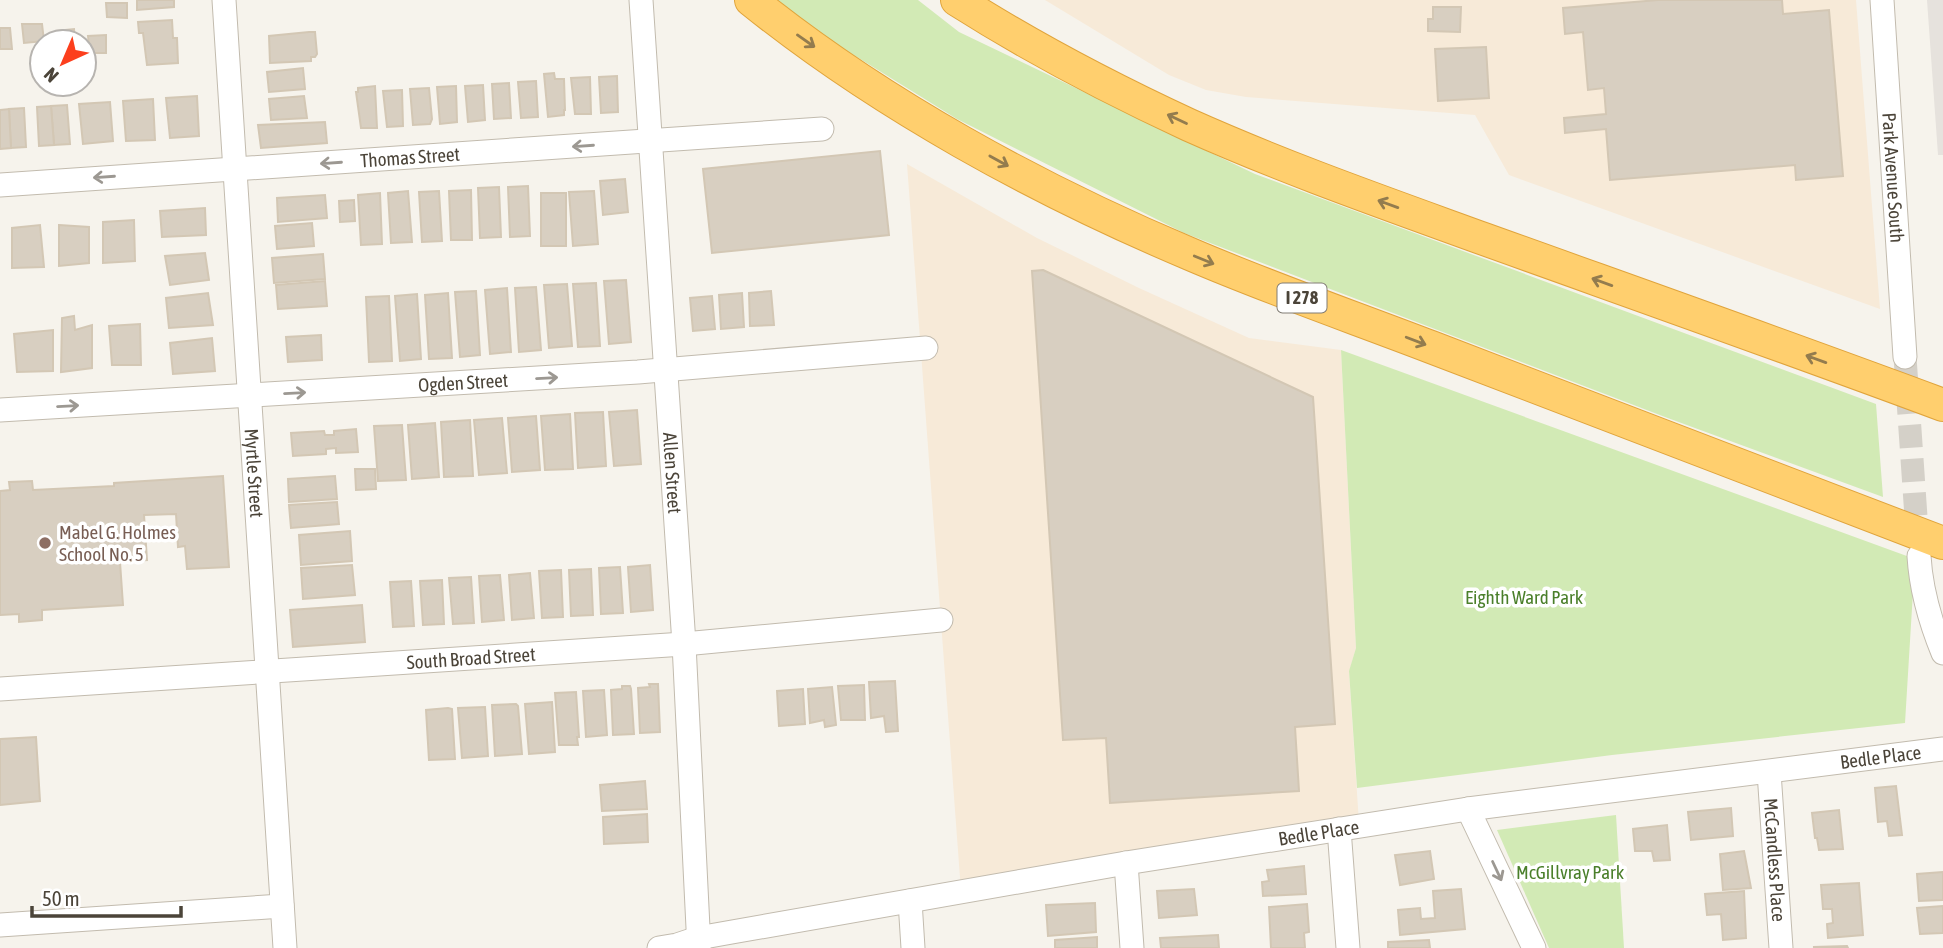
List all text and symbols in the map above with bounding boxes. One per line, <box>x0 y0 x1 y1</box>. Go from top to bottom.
north arrow <box>28 28 98 98</box>
one-way arrow <box>796 34 815 48</box>
text: N <box>40 63 63 87</box>
one-way arrow <box>1167 112 1188 125</box>
street label: Park Avenue South <box>1878 112 1909 243</box>
one-way arrow <box>572 140 595 153</box>
street label: Thomas Street <box>360 143 461 171</box>
one-way arrow <box>988 154 1008 168</box>
one-way arrow <box>321 157 343 170</box>
one-way arrow <box>93 171 116 184</box>
one-way arrow <box>1378 197 1400 209</box>
one-way arrow <box>1192 254 1214 267</box>
one-way arrow <box>1592 274 1614 287</box>
road number: I 278 <box>1278 284 1326 312</box>
one-way arrow <box>1405 336 1426 349</box>
one-way arrow <box>1806 352 1828 364</box>
street label: Ogden Street <box>418 369 509 396</box>
one-way arrow <box>535 371 558 384</box>
one-way arrow <box>283 386 306 399</box>
one-way arrow <box>56 400 79 413</box>
street label: Myrtle Street <box>241 428 268 518</box>
street label: Allen Street <box>659 432 686 514</box>
place label: Mabel G. Holmes School No. 5 <box>59 521 176 565</box>
marker: Mabel G. Holmes School No. 5 <box>37 535 53 551</box>
park label: Eighth Ward Park <box>1465 586 1584 608</box>
street label: South Broad Street <box>406 643 536 673</box>
street label: Bedle Place <box>1839 741 1922 773</box>
street label: McCandless Place <box>1760 797 1790 922</box>
street label: Bedle Place <box>1277 815 1361 850</box>
one-way arrow <box>1492 860 1505 881</box>
park label: McGillvray Park <box>1516 861 1625 883</box>
scale bar <box>32 874 180 918</box>
text: 50 m <box>42 886 80 910</box>

